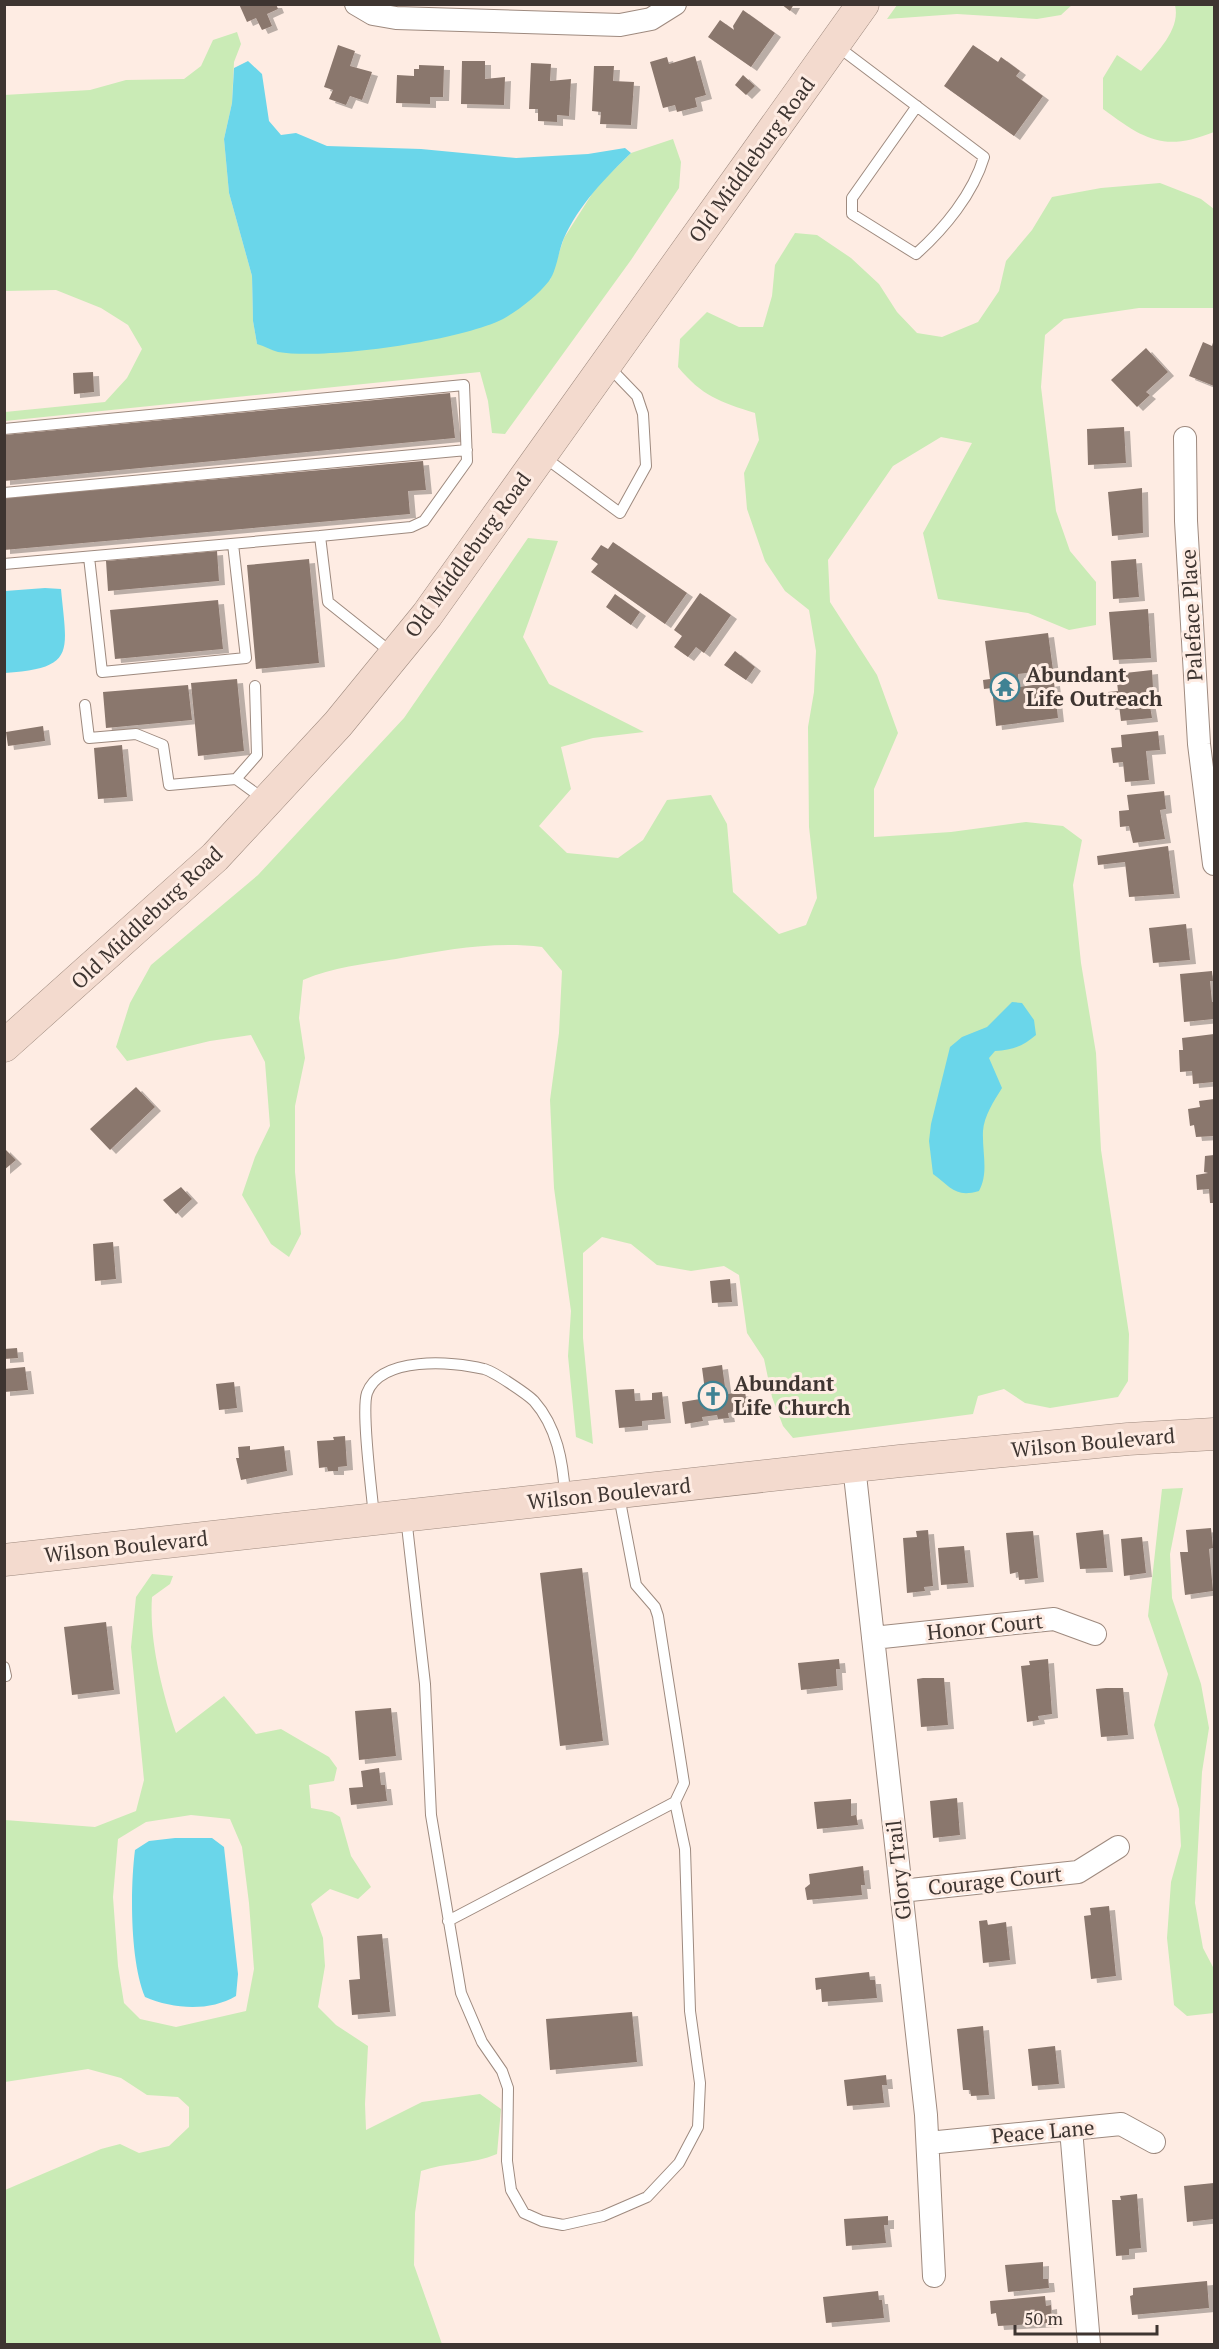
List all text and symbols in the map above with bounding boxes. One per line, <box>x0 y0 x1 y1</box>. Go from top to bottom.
street label: Old Middleburg Road <box>682 71 821 248</box>
street label: Old Middleburg Road <box>398 466 537 643</box>
street label: Paleface Place <box>1174 548 1208 682</box>
place label: Abundant Life Outreach <box>1026 660 1163 712</box>
temple icon: Abundant Life Outreach <box>989 671 1021 703</box>
street label: Old Middleburg Road <box>64 839 228 995</box>
place label: Abundant Life Church <box>734 1369 851 1421</box>
church icon: Abundant Life Church <box>697 1380 729 1412</box>
street label: Wilson Boulevard <box>1010 1421 1176 1463</box>
street label: Wilson Boulevard <box>526 1470 693 1516</box>
street label: Wilson Boulevard <box>43 1523 210 1569</box>
street label: Honor Court <box>925 1606 1045 1646</box>
street label: Glory Trail <box>879 1819 917 1921</box>
street label: Courage Court <box>926 1859 1063 1901</box>
street label: Peace Lane <box>990 2113 1096 2149</box>
scale bar <box>1015 2298 1158 2336</box>
text: 50 m <box>1024 2306 1064 2330</box>

